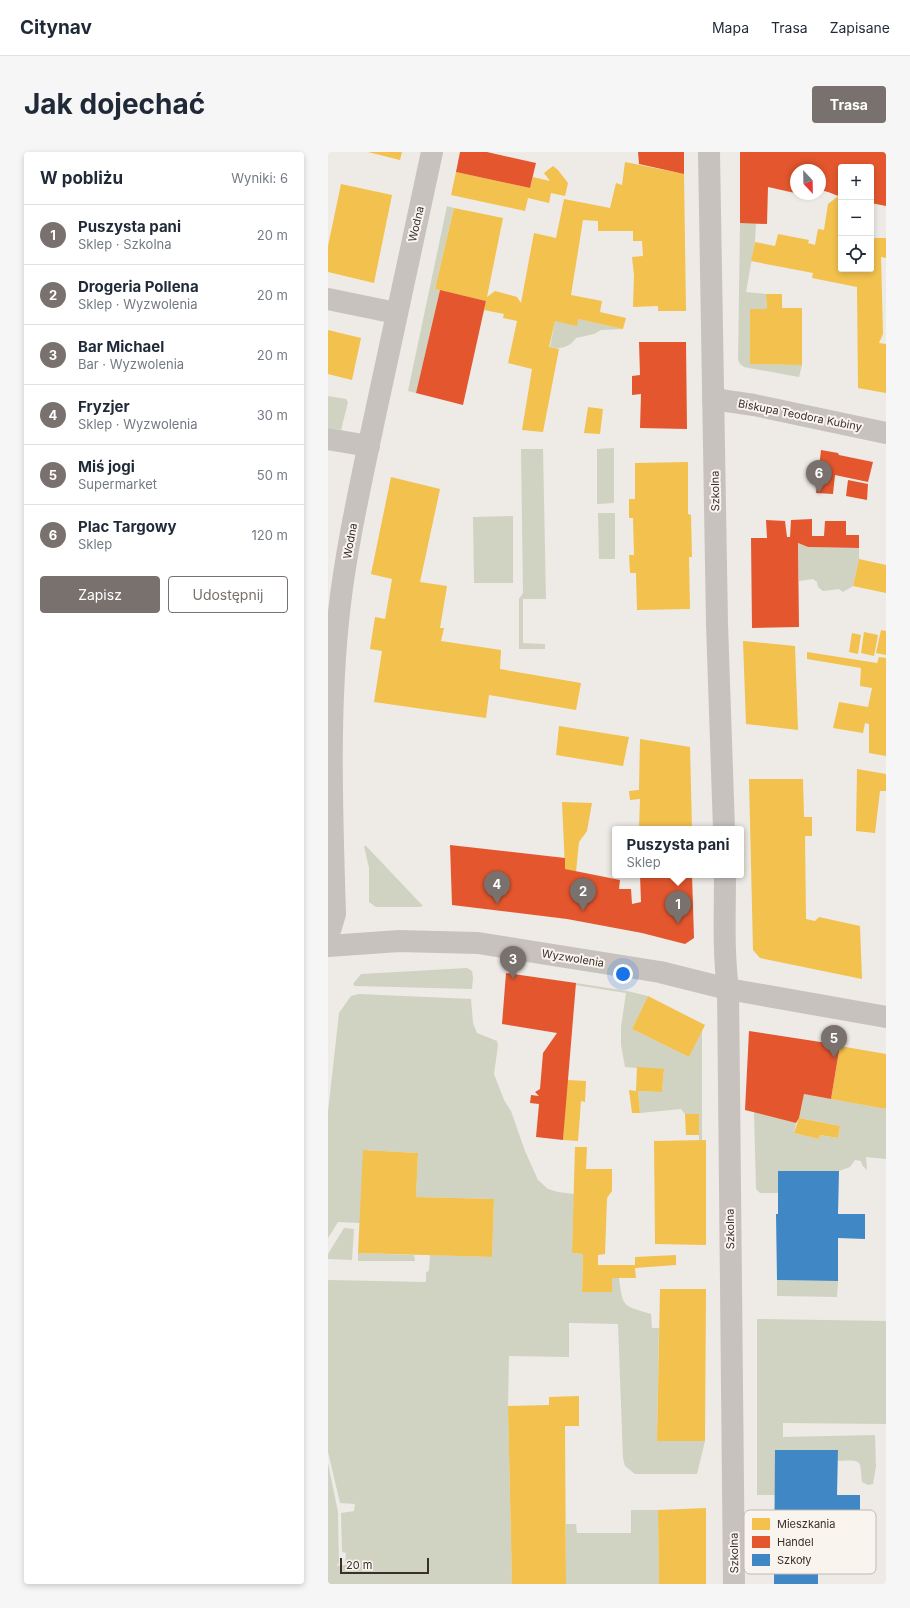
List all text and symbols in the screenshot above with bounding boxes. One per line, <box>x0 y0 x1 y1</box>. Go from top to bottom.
text: Citynav <box>20 16 92 39</box>
text: Mapa <box>712 19 749 36</box>
text: Trasa <box>771 19 808 36</box>
text: Zapisane <box>830 19 890 36</box>
button: Trasa <box>812 86 886 123</box>
text: Jak dojechać <box>24 87 205 121</box>
north arrow <box>790 164 826 200</box>
map controls <box>838 164 874 272</box>
button: + <box>838 164 874 200</box>
text: W pobliżu <box>40 168 123 188</box>
text: Wyniki: 6 <box>231 170 288 186</box>
button: − <box>838 200 874 236</box>
street label: Wodna <box>405 205 427 243</box>
text: Puszysta pani <box>78 217 181 236</box>
text: 1 <box>50 227 56 243</box>
text: 20 m <box>257 227 288 243</box>
text: Sklep · Szkolna <box>78 236 172 252</box>
button: locate <box>838 236 874 272</box>
text: Drogeria Pollena <box>78 277 199 296</box>
text: 2 <box>49 287 57 303</box>
text: 20 m <box>257 287 288 303</box>
text: Sklep · Wyzwolenia <box>78 296 198 312</box>
text: Bar Michael <box>78 337 164 356</box>
text: 3 <box>49 347 57 363</box>
text: 20 m <box>257 347 288 363</box>
text: Bar · Wyzwolenia <box>78 356 184 372</box>
street label: Biskupa Teodora Kubiny <box>737 396 863 434</box>
text: Fryzjer <box>78 397 130 416</box>
text: 4 <box>49 407 57 423</box>
text: 30 m <box>257 407 288 423</box>
text: Sklep · Wyzwolenia <box>78 416 198 432</box>
text: Miś jogi <box>78 457 135 476</box>
pin: 6 <box>806 460 832 493</box>
text: 5 <box>49 467 57 483</box>
text: 50 m <box>257 467 288 483</box>
street label: Szkolna <box>708 470 722 512</box>
text: Supermarket <box>78 476 157 492</box>
text: Plac Targowy <box>78 517 177 536</box>
street label: Wodna <box>340 522 360 560</box>
text: 6 <box>49 527 57 543</box>
text: 120 m <box>252 527 288 543</box>
text: Sklep <box>78 536 112 552</box>
button: Zapisz <box>40 576 160 613</box>
button: Udostępnij <box>168 576 288 613</box>
popup <box>612 826 744 878</box>
text: Puszysta pani <box>626 835 730 854</box>
text: Sklep <box>626 854 661 870</box>
pin: 4 <box>484 871 510 904</box>
pin: 2 <box>570 878 596 911</box>
pin: 1 <box>665 891 691 924</box>
pin: 3 <box>500 946 526 979</box>
street label: Wyzwolenia <box>541 946 605 970</box>
your location <box>613 964 633 984</box>
pin: 5 <box>821 1025 847 1058</box>
street label: Szkolna <box>723 1208 737 1250</box>
legend <box>744 1510 876 1574</box>
text: Mieszkania <box>777 1517 835 1531</box>
street label: Szkolna <box>727 1532 741 1574</box>
text: Handel <box>777 1535 814 1549</box>
text: Szkoły <box>777 1553 811 1567</box>
scale bar <box>340 1556 429 1575</box>
text: 20 m <box>346 1558 372 1572</box>

